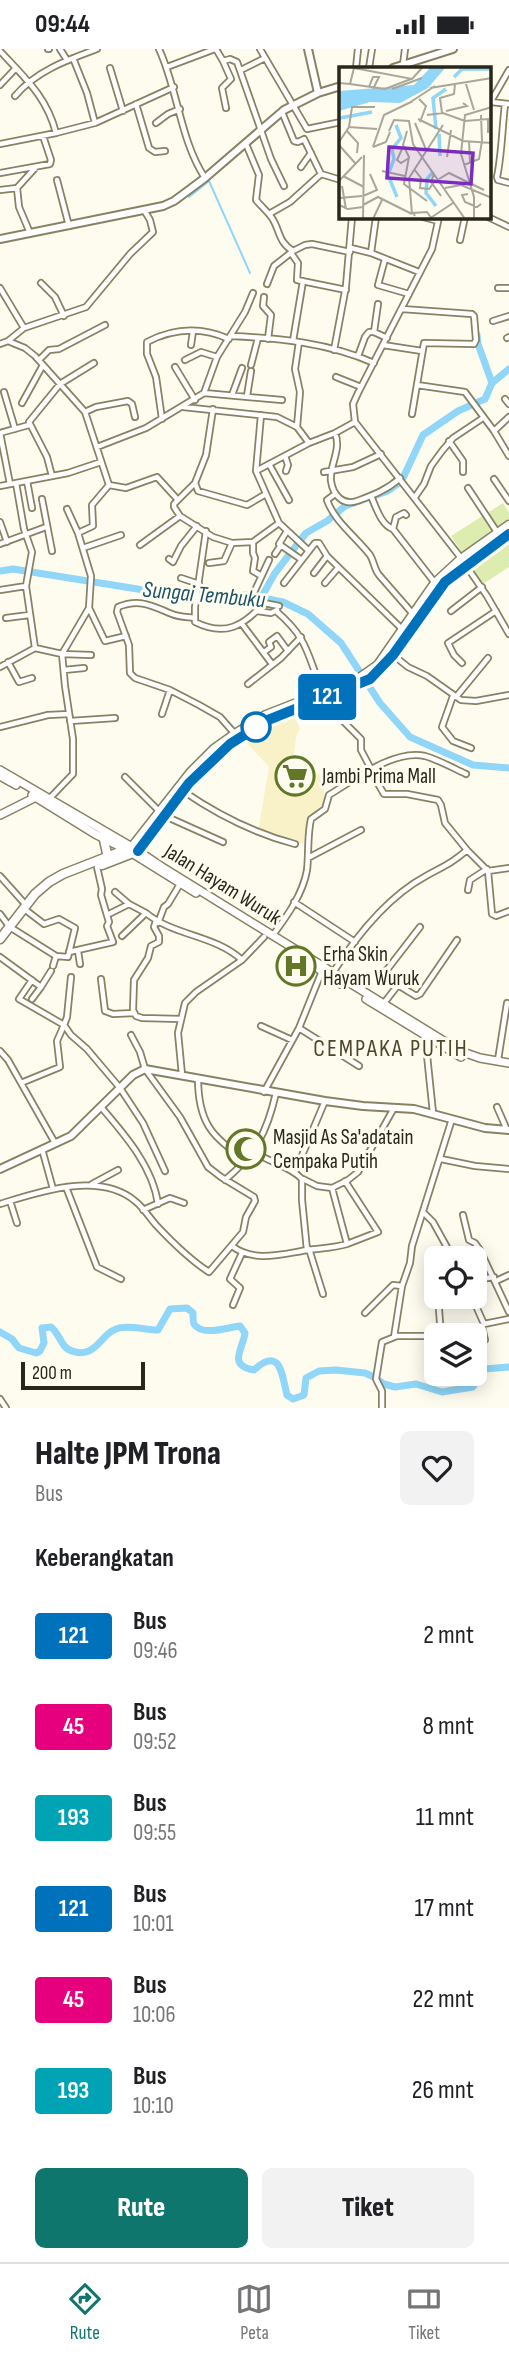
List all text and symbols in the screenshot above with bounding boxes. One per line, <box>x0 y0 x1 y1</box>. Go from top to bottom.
text: 09:44 <box>35 9 90 40</box>
inset map <box>339 67 491 219</box>
water label: Sungai Tembuku <box>141 576 267 614</box>
line badge: 121 <box>287 674 367 720</box>
text: 121 <box>312 682 342 711</box>
unlabelled marker <box>241 712 271 742</box>
supermarket icon: Jambi Prima Mall <box>274 755 316 797</box>
place label: Jambi Prima Mall <box>321 764 436 789</box>
street label: Jalan Hayam Wuruk <box>159 838 286 930</box>
place label: Erha Skin Hayam Wuruk <box>323 942 419 991</box>
hospital icon: Erha Skin Hayam Wuruk <box>275 945 317 987</box>
district label: CEMPAKA PUTIH <box>313 1034 469 1063</box>
place label: Masjid As Sa'adatain Cempaka Putih <box>273 1125 413 1174</box>
mosque icon: Masjid As Sa'adatain Cempaka Putih <box>225 1128 267 1170</box>
map controls <box>424 1246 487 1386</box>
button: locate <box>424 1246 487 1309</box>
button: layers <box>424 1323 487 1386</box>
scale bar <box>21 1359 145 1391</box>
text: 200 m <box>32 1362 72 1385</box>
button: heart <box>400 1431 474 1505</box>
text: Halte JPM Trona <box>35 1434 221 1474</box>
text: Bus <box>35 1480 63 1508</box>
text: Keberangkatan <box>35 1543 174 1574</box>
text: Bus <box>133 1606 167 1637</box>
text: 2 mnt <box>423 1620 474 1651</box>
text: 121 <box>59 1621 88 1650</box>
text: 09:46 <box>133 1637 177 1665</box>
text: Bus <box>133 1697 167 1728</box>
text: 8 mnt <box>423 1711 474 1742</box>
text: 45 <box>63 1712 84 1741</box>
text: 09:52 <box>133 1728 177 1756</box>
text: Bus <box>133 1788 167 1819</box>
text: 11 mnt <box>416 1802 474 1833</box>
text: 193 <box>58 1803 89 1832</box>
text: 09:55 <box>133 1819 176 1847</box>
text: Bus <box>133 1879 167 1910</box>
text: 17 mnt <box>414 1893 474 1924</box>
text: 121 <box>59 1894 88 1923</box>
text: 10:01 <box>133 1910 174 1938</box>
text: Bus <box>133 1970 167 2001</box>
text: 22 mnt <box>412 1984 474 2015</box>
text: 45 <box>63 1985 84 2014</box>
text: 10:06 <box>133 2001 176 2029</box>
text: Bus <box>133 2061 167 2092</box>
text: 26 mnt <box>412 2075 474 2106</box>
text: 193 <box>58 2076 89 2105</box>
text: 10:10 <box>133 2092 174 2120</box>
button: Rute <box>35 2168 248 2248</box>
button: Tiket <box>262 2168 474 2248</box>
tab: Rute <box>66 2280 104 2345</box>
tab: Peta <box>235 2280 273 2345</box>
tab: Tiket <box>405 2280 443 2345</box>

